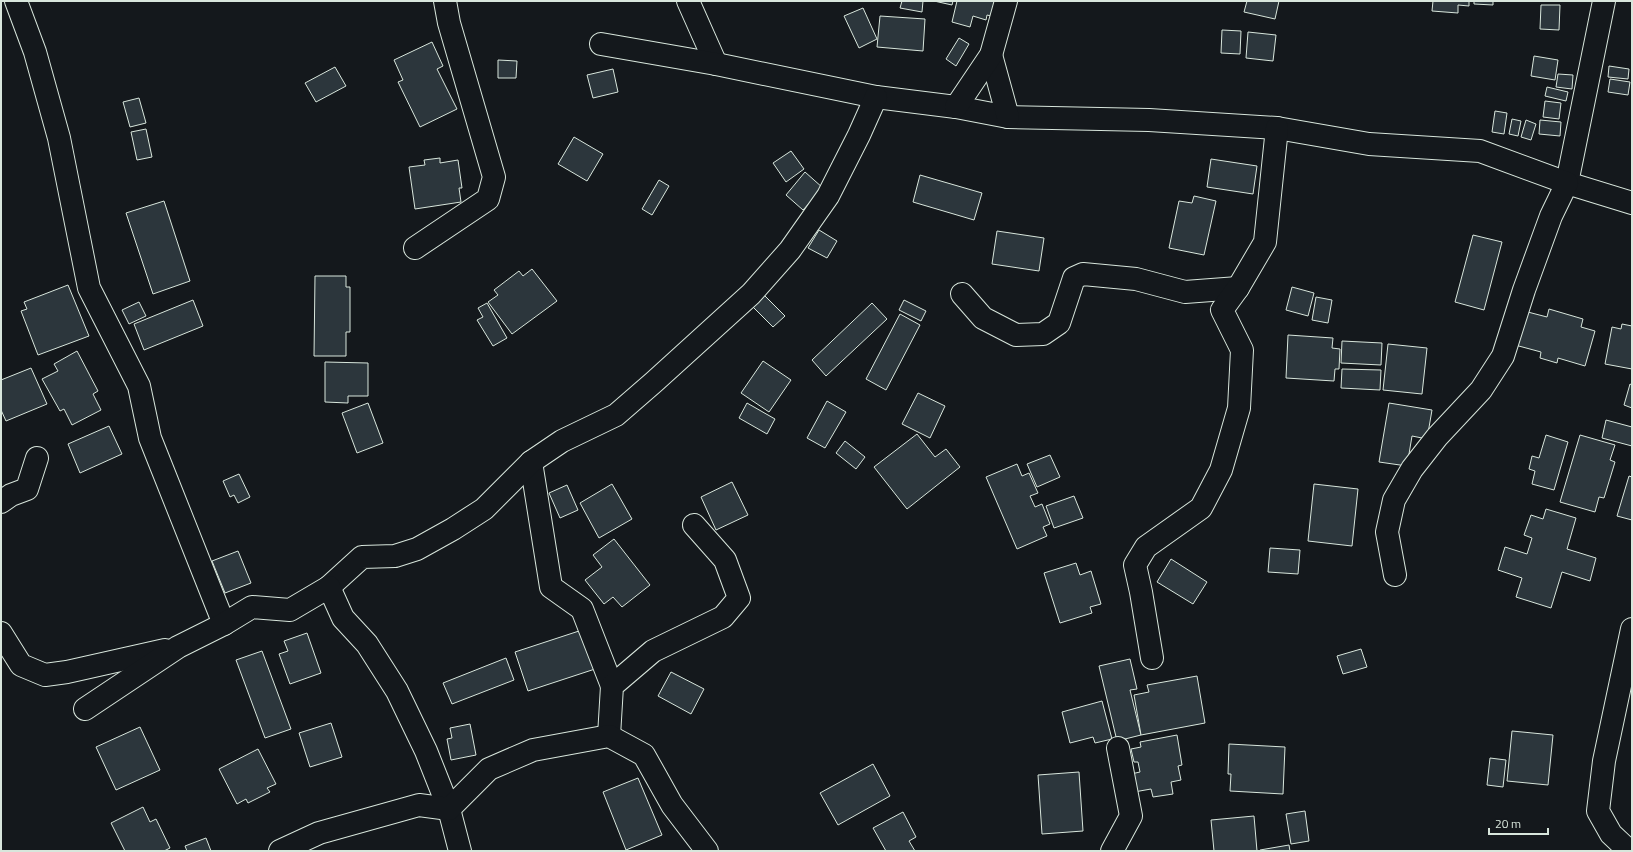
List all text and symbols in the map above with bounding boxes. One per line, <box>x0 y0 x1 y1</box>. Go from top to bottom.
scale bar <box>1489 810 1548 836</box>
text: 20 m <box>1495 814 1521 833</box>

